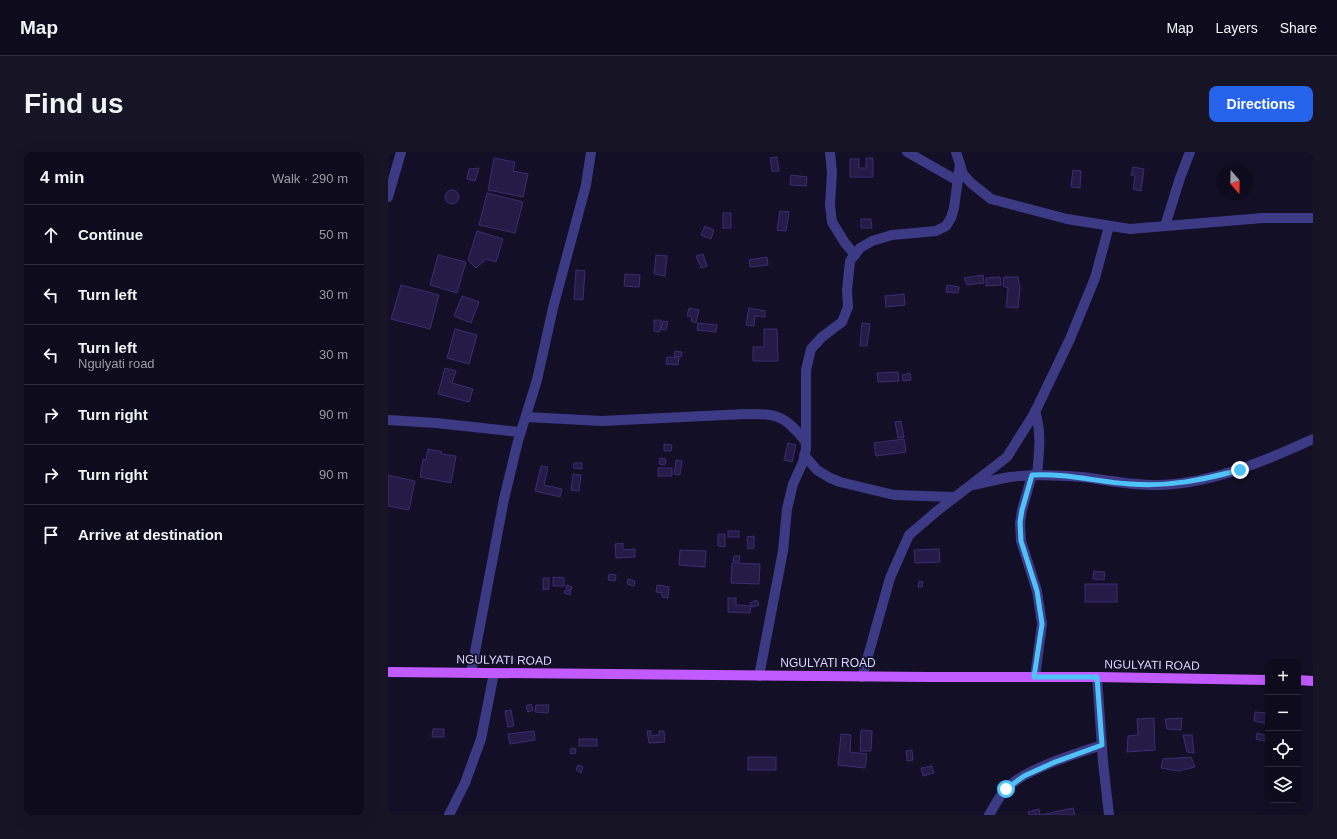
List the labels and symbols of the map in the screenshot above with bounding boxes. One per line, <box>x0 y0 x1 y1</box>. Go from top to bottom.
north arrow <box>1217 164 1253 200</box>
route end <box>1231 461 1249 479</box>
street label: NGULYATI ROAD <box>456 652 552 668</box>
street label: NGULYATI ROAD <box>780 656 876 670</box>
street label: NGULYATI ROAD <box>1104 657 1200 673</box>
route start <box>997 780 1015 798</box>

